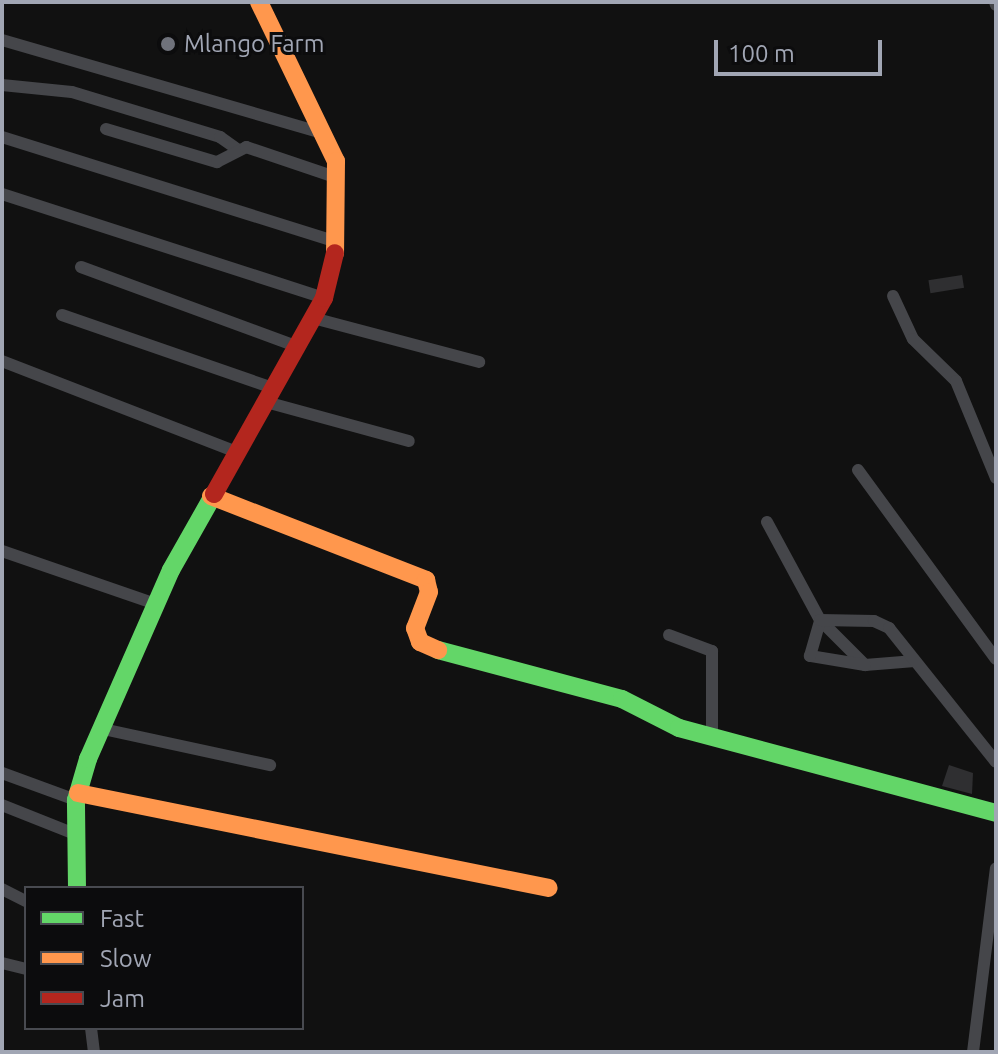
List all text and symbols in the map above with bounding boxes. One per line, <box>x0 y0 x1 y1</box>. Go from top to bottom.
scale bar <box>718 24 886 74</box>
place label: Mlango Farm <box>184 30 324 58</box>
marker: Mlango Farm <box>159 35 177 53</box>
text: 100 m <box>728 40 795 67</box>
legend <box>24 886 304 1030</box>
text: Fast <box>100 905 144 932</box>
text: Slow <box>100 945 152 972</box>
text: Jam <box>100 985 145 1012</box>

